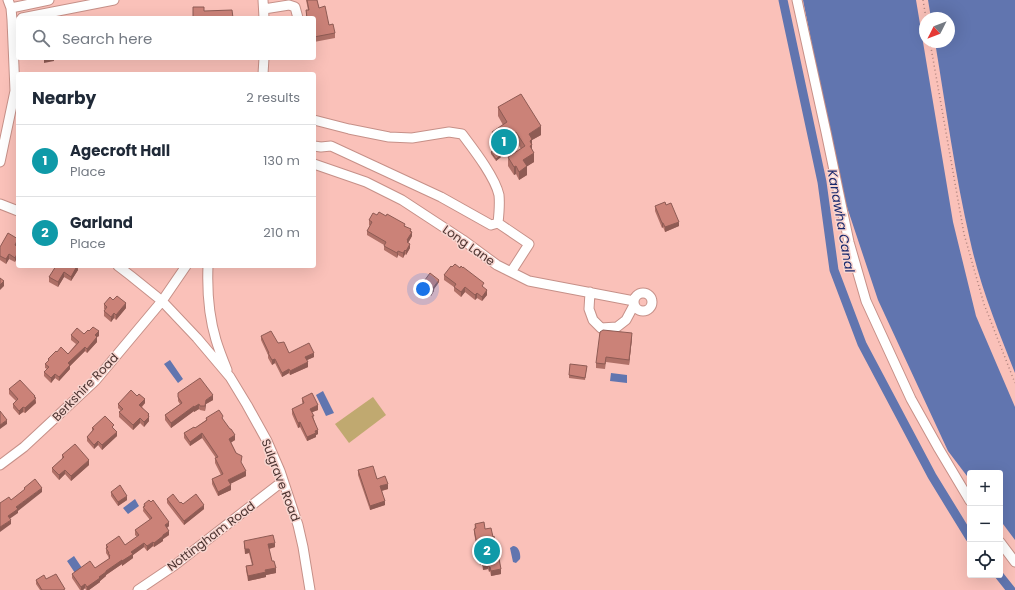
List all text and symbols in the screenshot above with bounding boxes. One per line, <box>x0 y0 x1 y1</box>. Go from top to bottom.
north arrow <box>919 12 955 48</box>
search box <box>16 16 316 60</box>
icon: search <box>30 27 52 49</box>
text: Search here <box>62 28 152 49</box>
text: Nearby <box>32 86 96 110</box>
text: 2 results <box>246 88 300 107</box>
pin: 1 <box>491 127 517 157</box>
text: Agecroft Hall <box>70 140 170 161</box>
text: 1 <box>43 151 47 170</box>
text: 130 m <box>263 151 300 170</box>
text: Place <box>70 162 105 181</box>
water label: Kanawha Canal <box>823 168 860 275</box>
text: Garland <box>70 212 133 233</box>
street label: Long Lane <box>439 221 499 269</box>
text: 2 <box>41 223 49 242</box>
text: 210 m <box>263 223 300 242</box>
text: Place <box>70 234 105 253</box>
your location <box>413 279 433 299</box>
street label: Berkshire Road <box>48 349 122 425</box>
street label: Sulgrave Road <box>257 436 305 524</box>
map controls <box>967 470 1003 578</box>
button: + <box>967 470 1003 506</box>
street label: Nottingham Road <box>163 497 259 575</box>
button: − <box>967 506 1003 542</box>
pin: 2 <box>474 536 500 566</box>
button: locate <box>967 542 1003 578</box>

